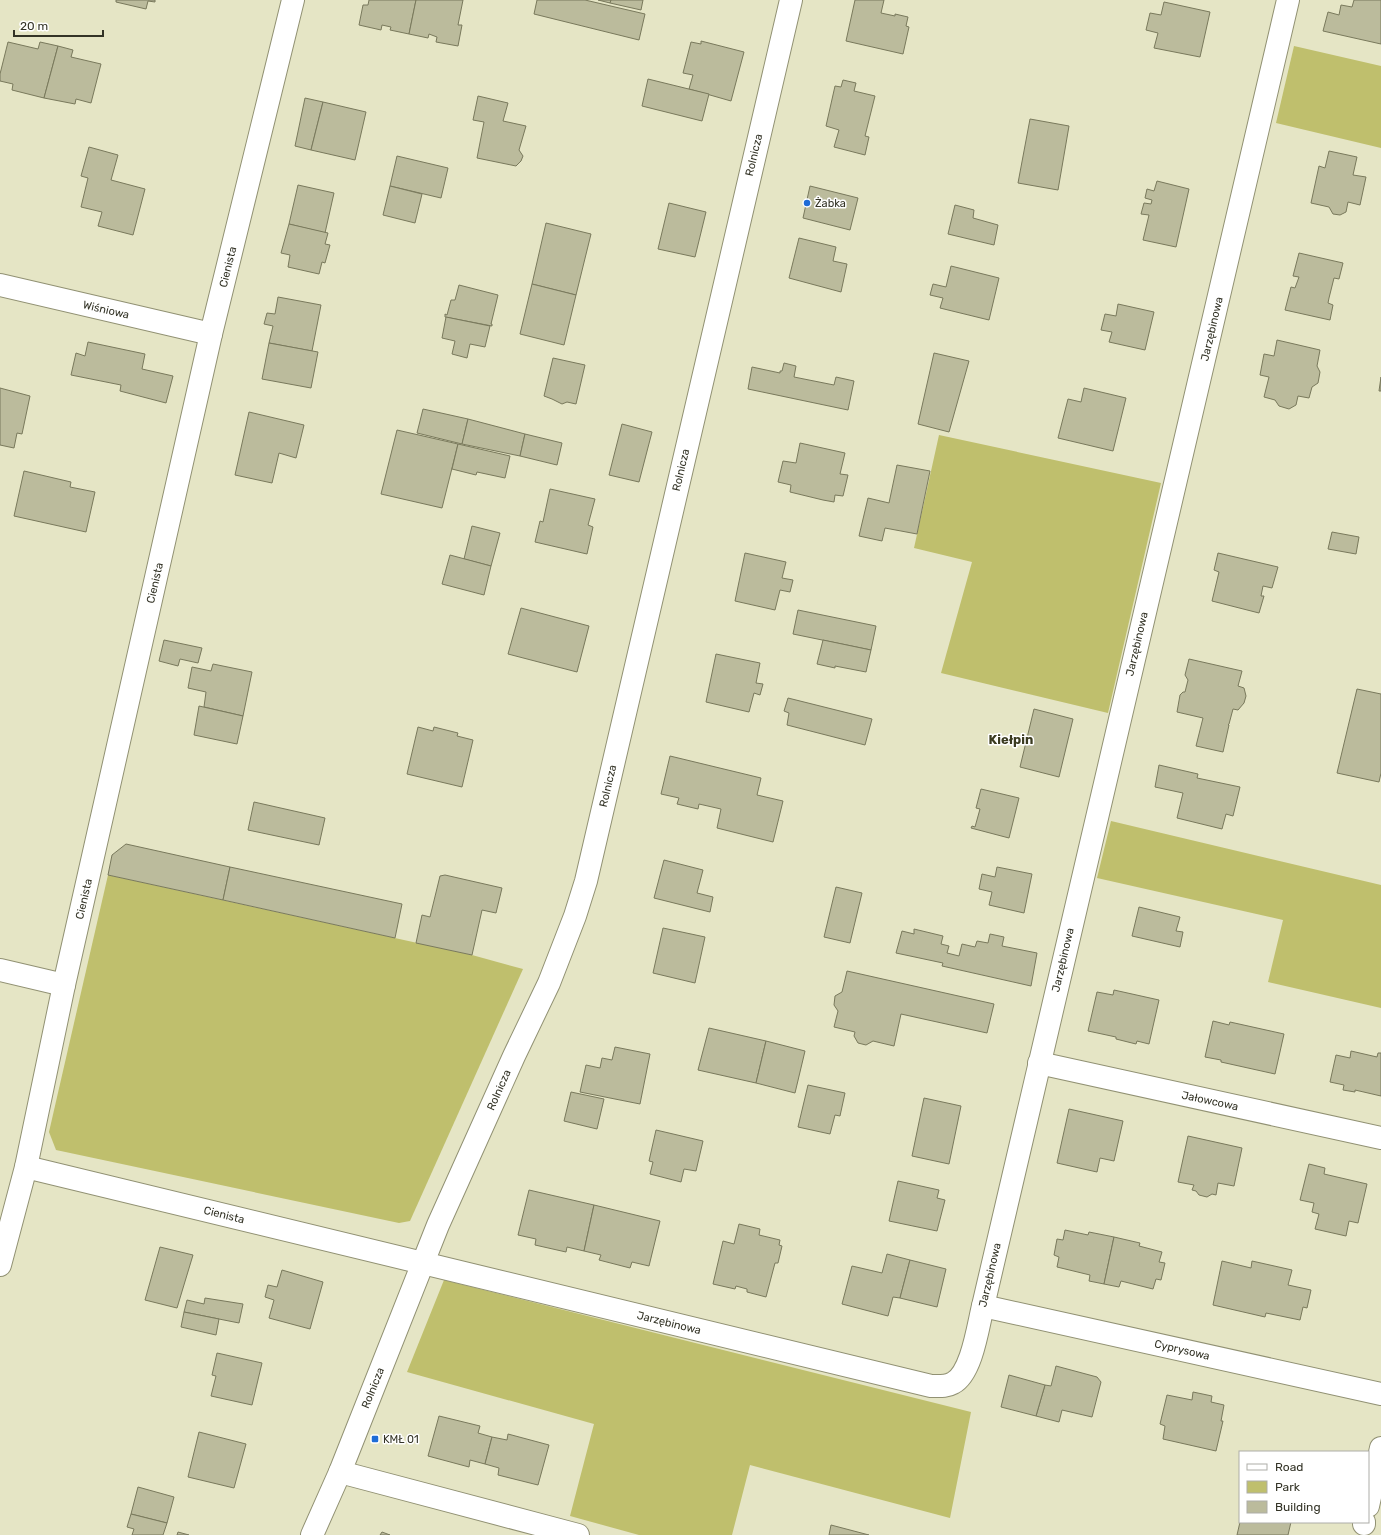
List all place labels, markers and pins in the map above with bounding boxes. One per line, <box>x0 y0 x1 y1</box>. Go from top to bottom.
place label: Żabka <box>815 196 846 210</box>
marker: Żabka <box>802 198 812 208</box>
place label: KMŁ 01 <box>383 1433 419 1446</box>
marker: KMŁ 01 <box>370 1434 380 1444</box>

